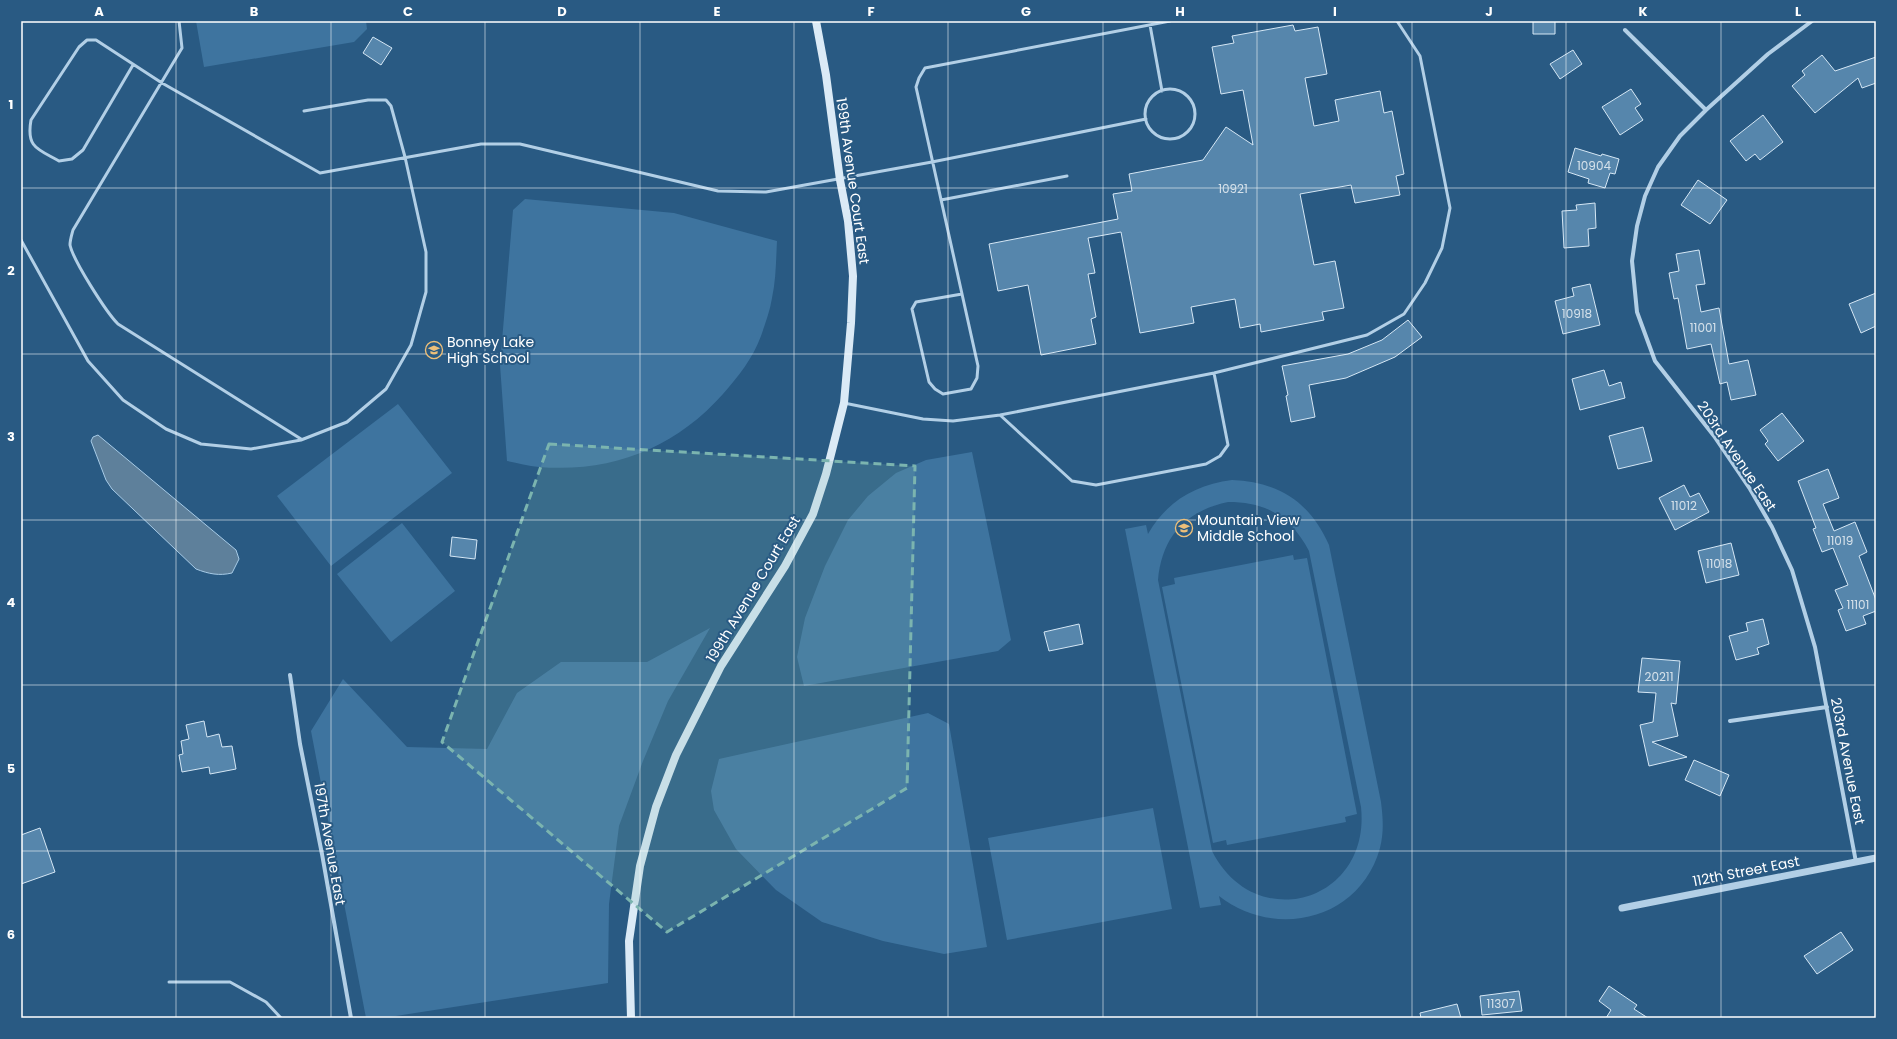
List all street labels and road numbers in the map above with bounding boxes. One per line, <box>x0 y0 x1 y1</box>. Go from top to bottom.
street label: 199th Avenue Court East <box>831 96 875 266</box>
street label: 203rd Avenue East <box>1693 397 1781 515</box>
street label: 199th Avenue Court East <box>701 512 805 666</box>
street label: 203rd Avenue East <box>1826 696 1870 826</box>
street label: 197th Avenue East <box>309 781 351 907</box>
street label: 112th Street East <box>1691 851 1801 891</box>

